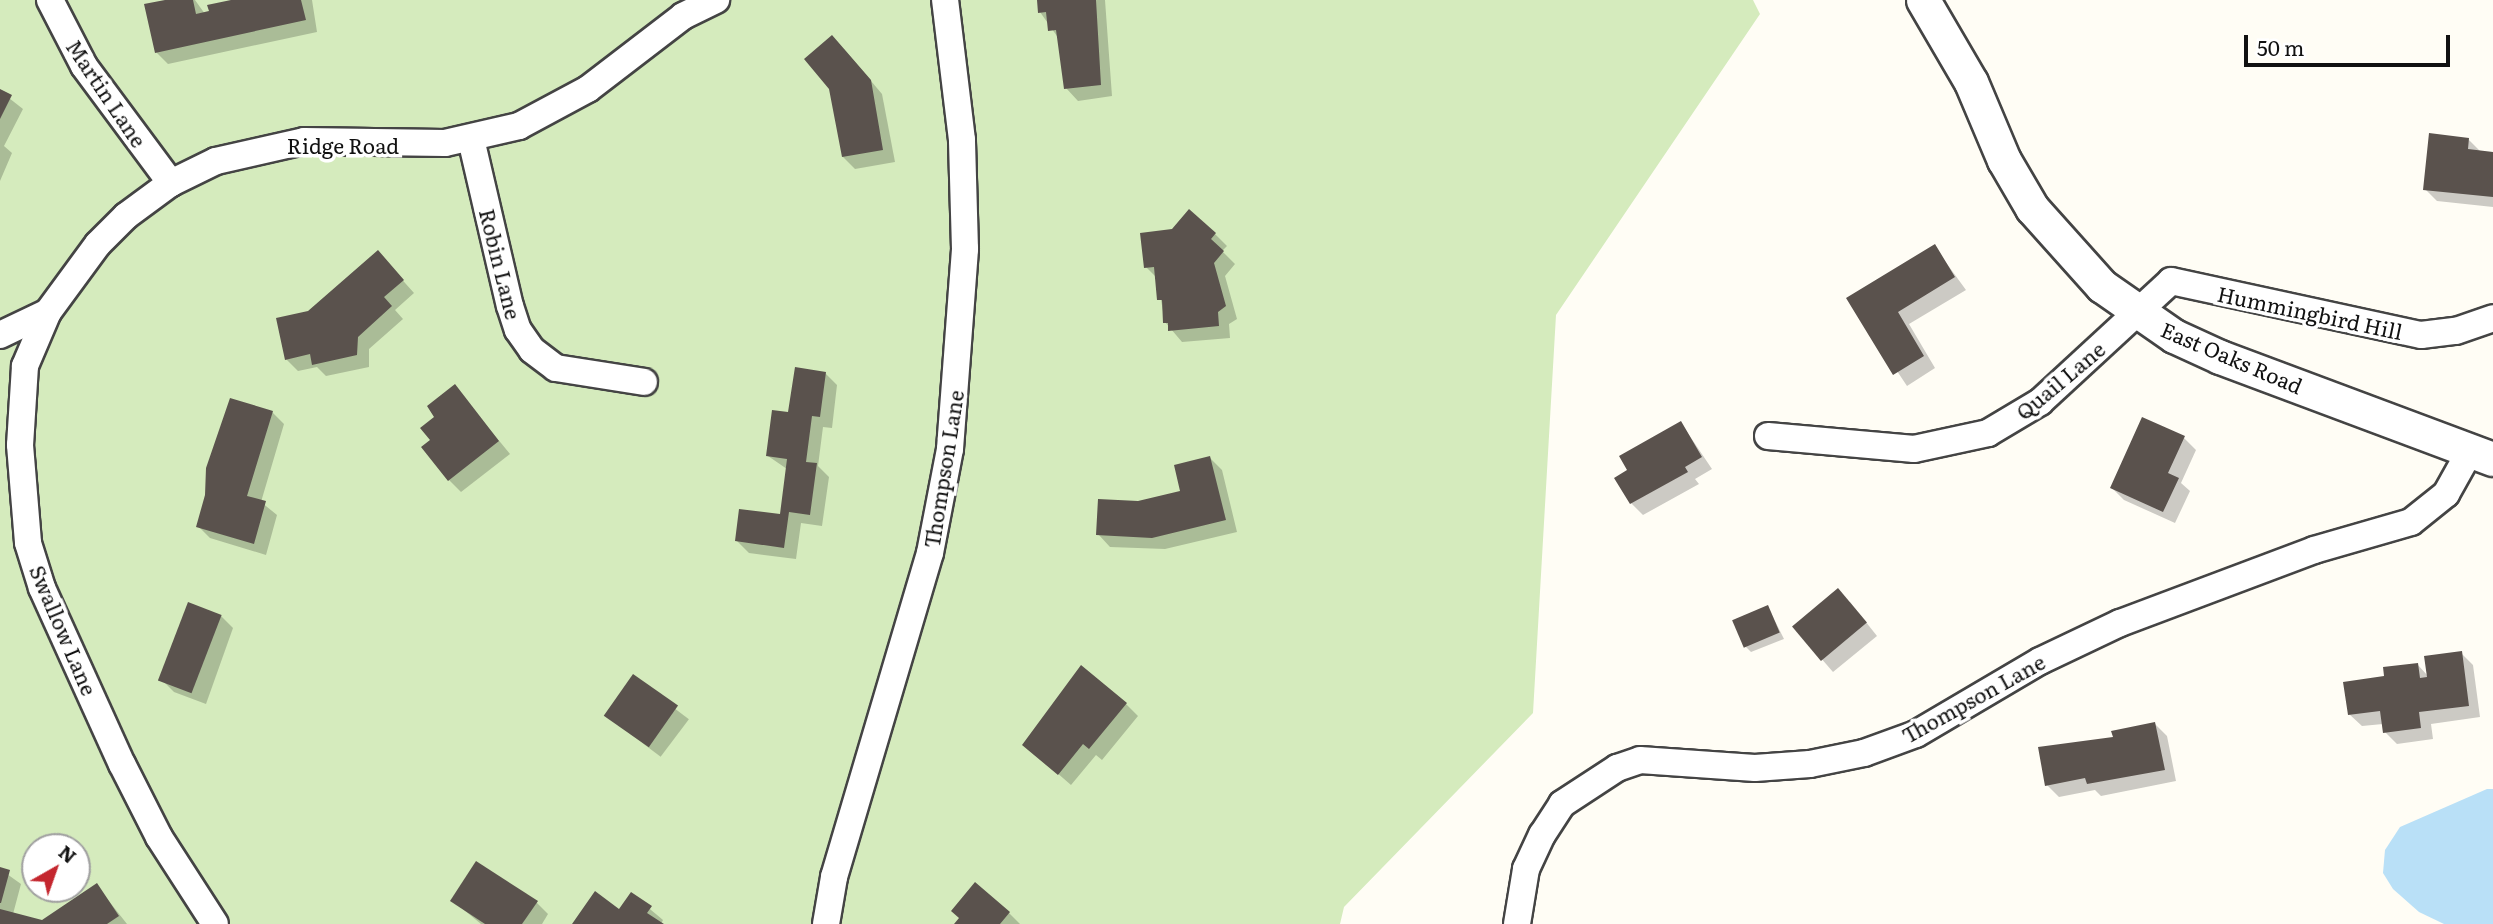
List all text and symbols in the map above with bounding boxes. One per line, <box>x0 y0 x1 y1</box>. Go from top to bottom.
scale bar <box>2248 21 2454 65</box>
text: 50 m <box>2257 31 2304 62</box>
street label: Martin Lane <box>62 34 152 152</box>
street label: Ridge Road <box>287 132 399 158</box>
street label: Robin Lane <box>475 206 527 322</box>
street label: Hummingbird Hill <box>2215 280 2405 344</box>
street label: East Oaks Road <box>2158 316 2306 398</box>
street label: Quail Lane <box>2011 336 2109 424</box>
street label: Thompson Lane <box>918 388 968 550</box>
street label: Swallow Lane <box>25 561 103 699</box>
street label: Thompson Lane <box>1897 648 2049 748</box>
north arrow <box>21 833 91 903</box>
text: N <box>53 838 83 869</box>

